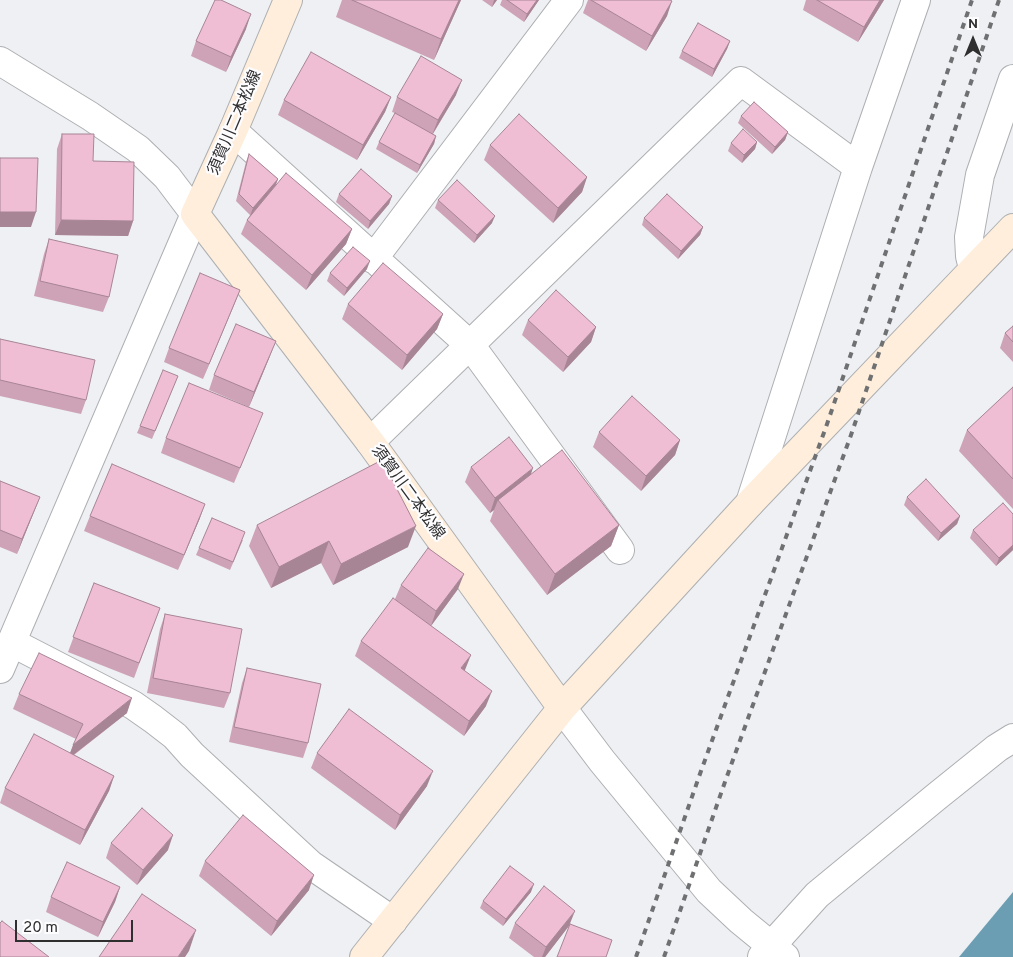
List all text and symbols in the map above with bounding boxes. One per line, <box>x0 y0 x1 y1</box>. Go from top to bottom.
north arrow <box>948 15 998 65</box>
text: N <box>968 16 978 33</box>
street label: 須賀川二本松線 <box>205 68 267 178</box>
street label: 須賀川二本松線 <box>366 442 448 544</box>
scale bar <box>18 910 135 942</box>
text: 20 m <box>23 919 58 938</box>

